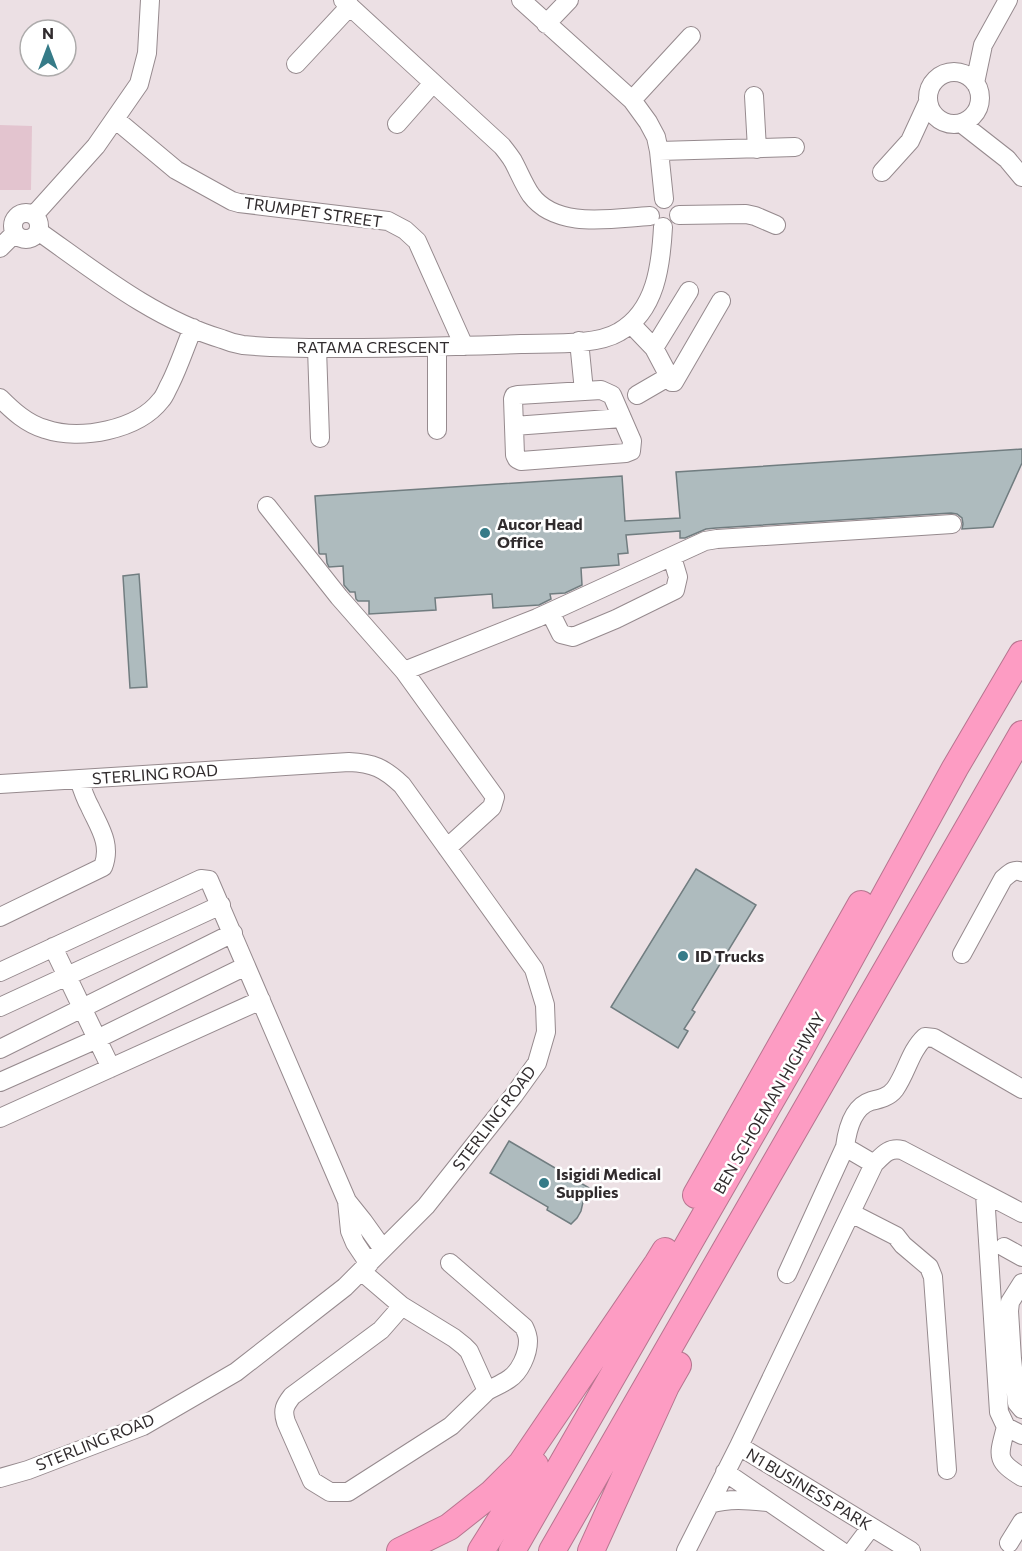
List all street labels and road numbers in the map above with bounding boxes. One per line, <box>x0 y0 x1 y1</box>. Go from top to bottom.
street label: TRUMPET STREET <box>243 192 384 231</box>
street label: RATAMA CRESCENT <box>296 337 450 356</box>
street label: STERLING ROAD <box>91 760 218 787</box>
street label: BEN SCHOEMAN HIGHWAY <box>709 1008 829 1197</box>
street label: STERLING ROAD <box>448 1062 539 1174</box>
street label: STERLING ROAD <box>33 1409 157 1474</box>
street label: N1 BUSINESS PARK <box>743 1444 876 1534</box>

